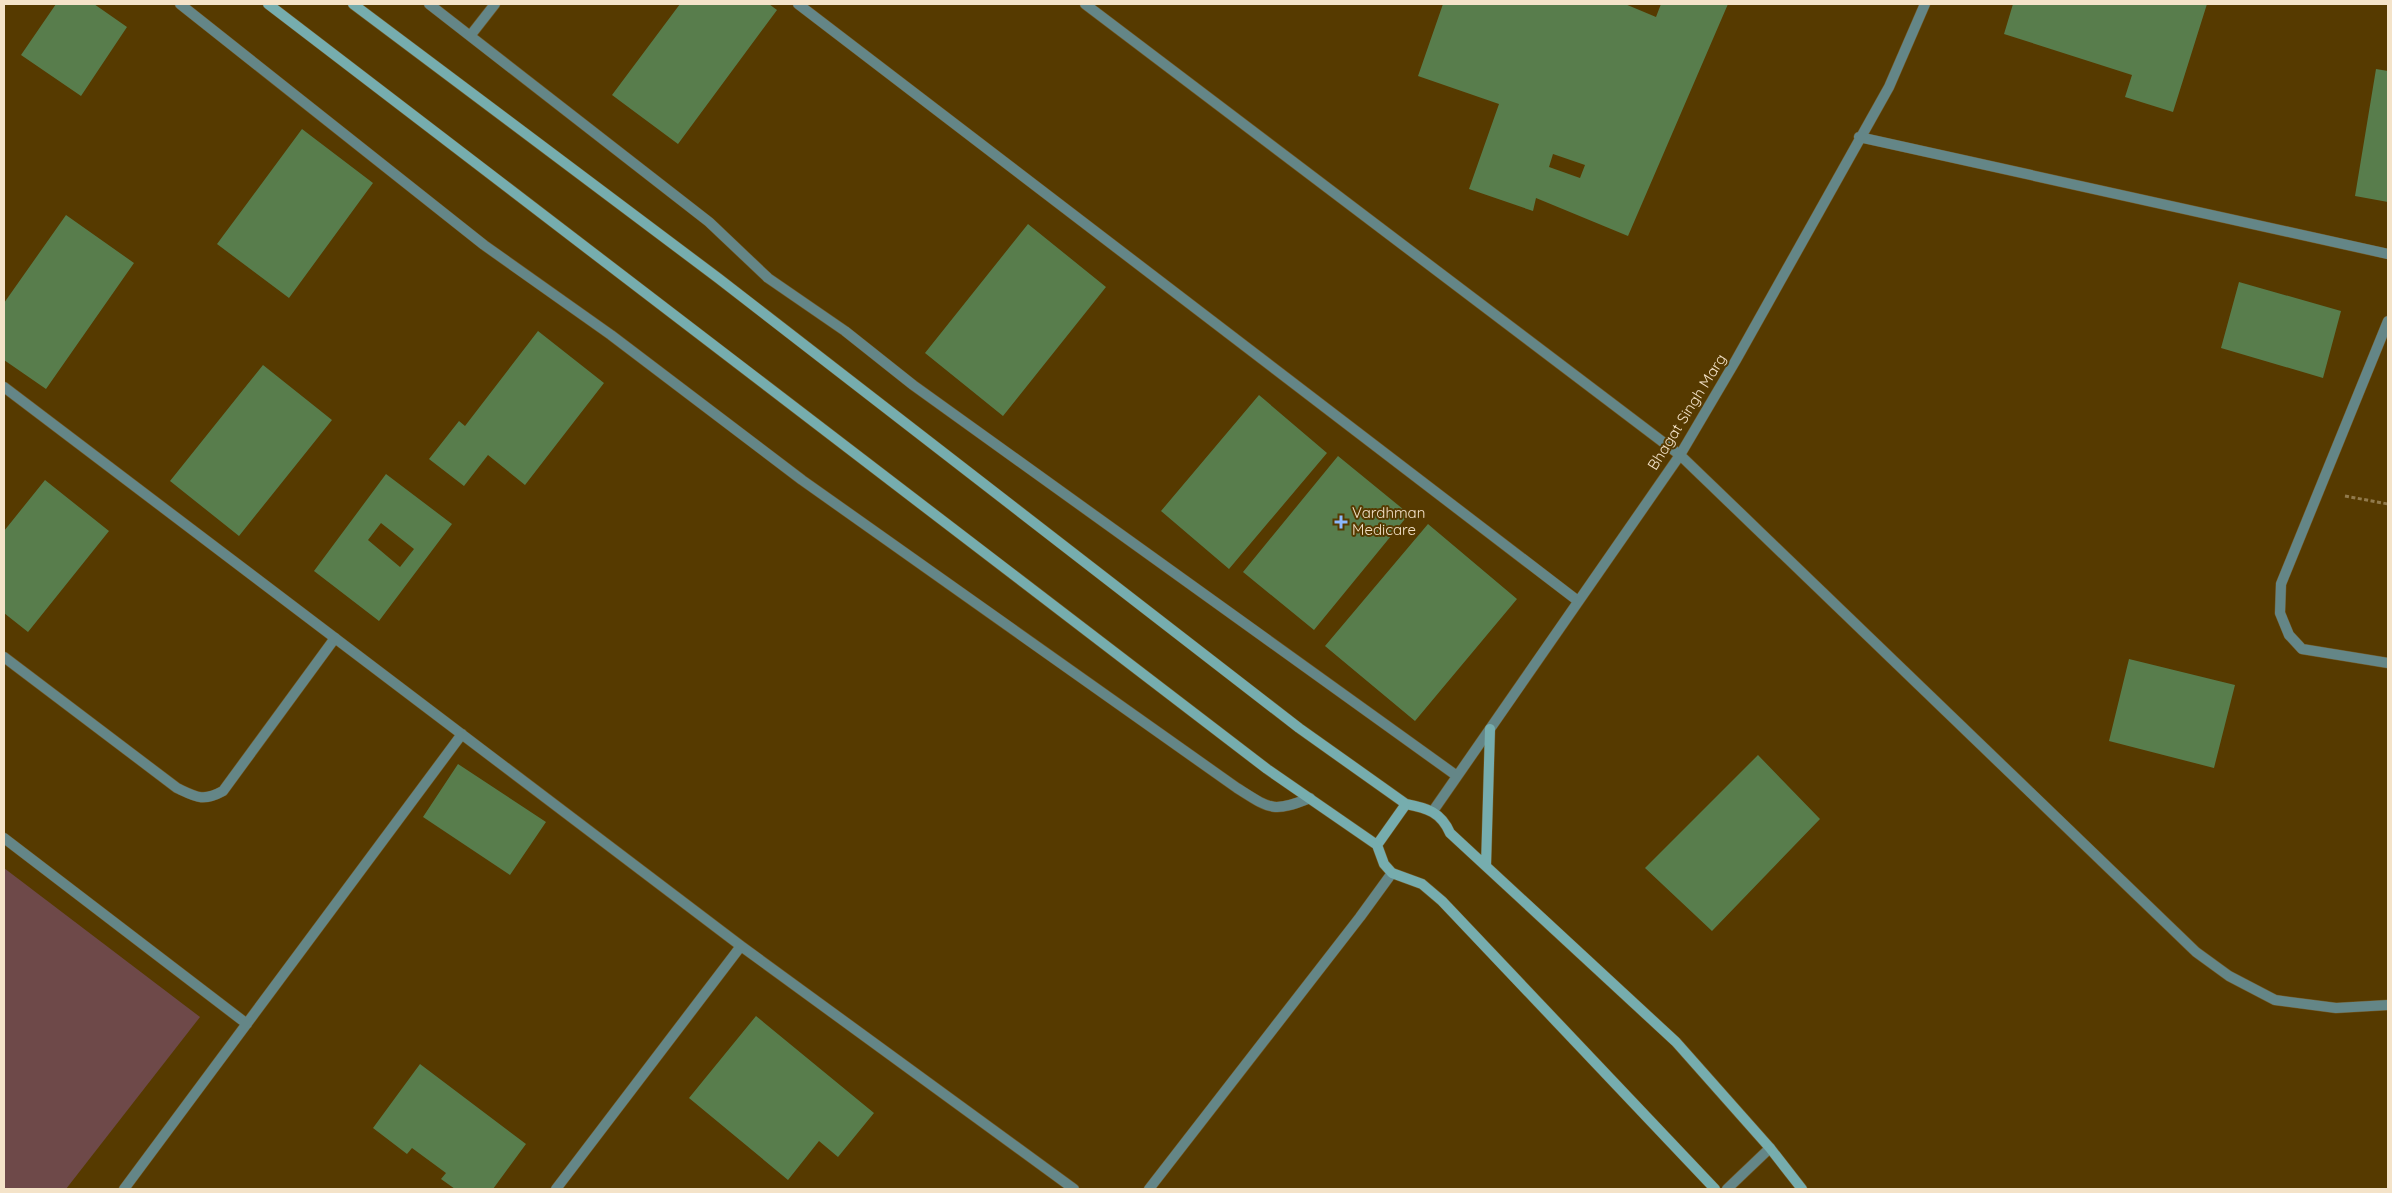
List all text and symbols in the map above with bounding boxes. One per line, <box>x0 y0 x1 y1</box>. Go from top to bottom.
street label: Bhagat Singh Marg <box>1643 350 1730 473</box>
place label: Vardhman Medicare <box>1352 503 1425 539</box>
marker: Vardhman Medicare <box>1334 515 1348 529</box>

